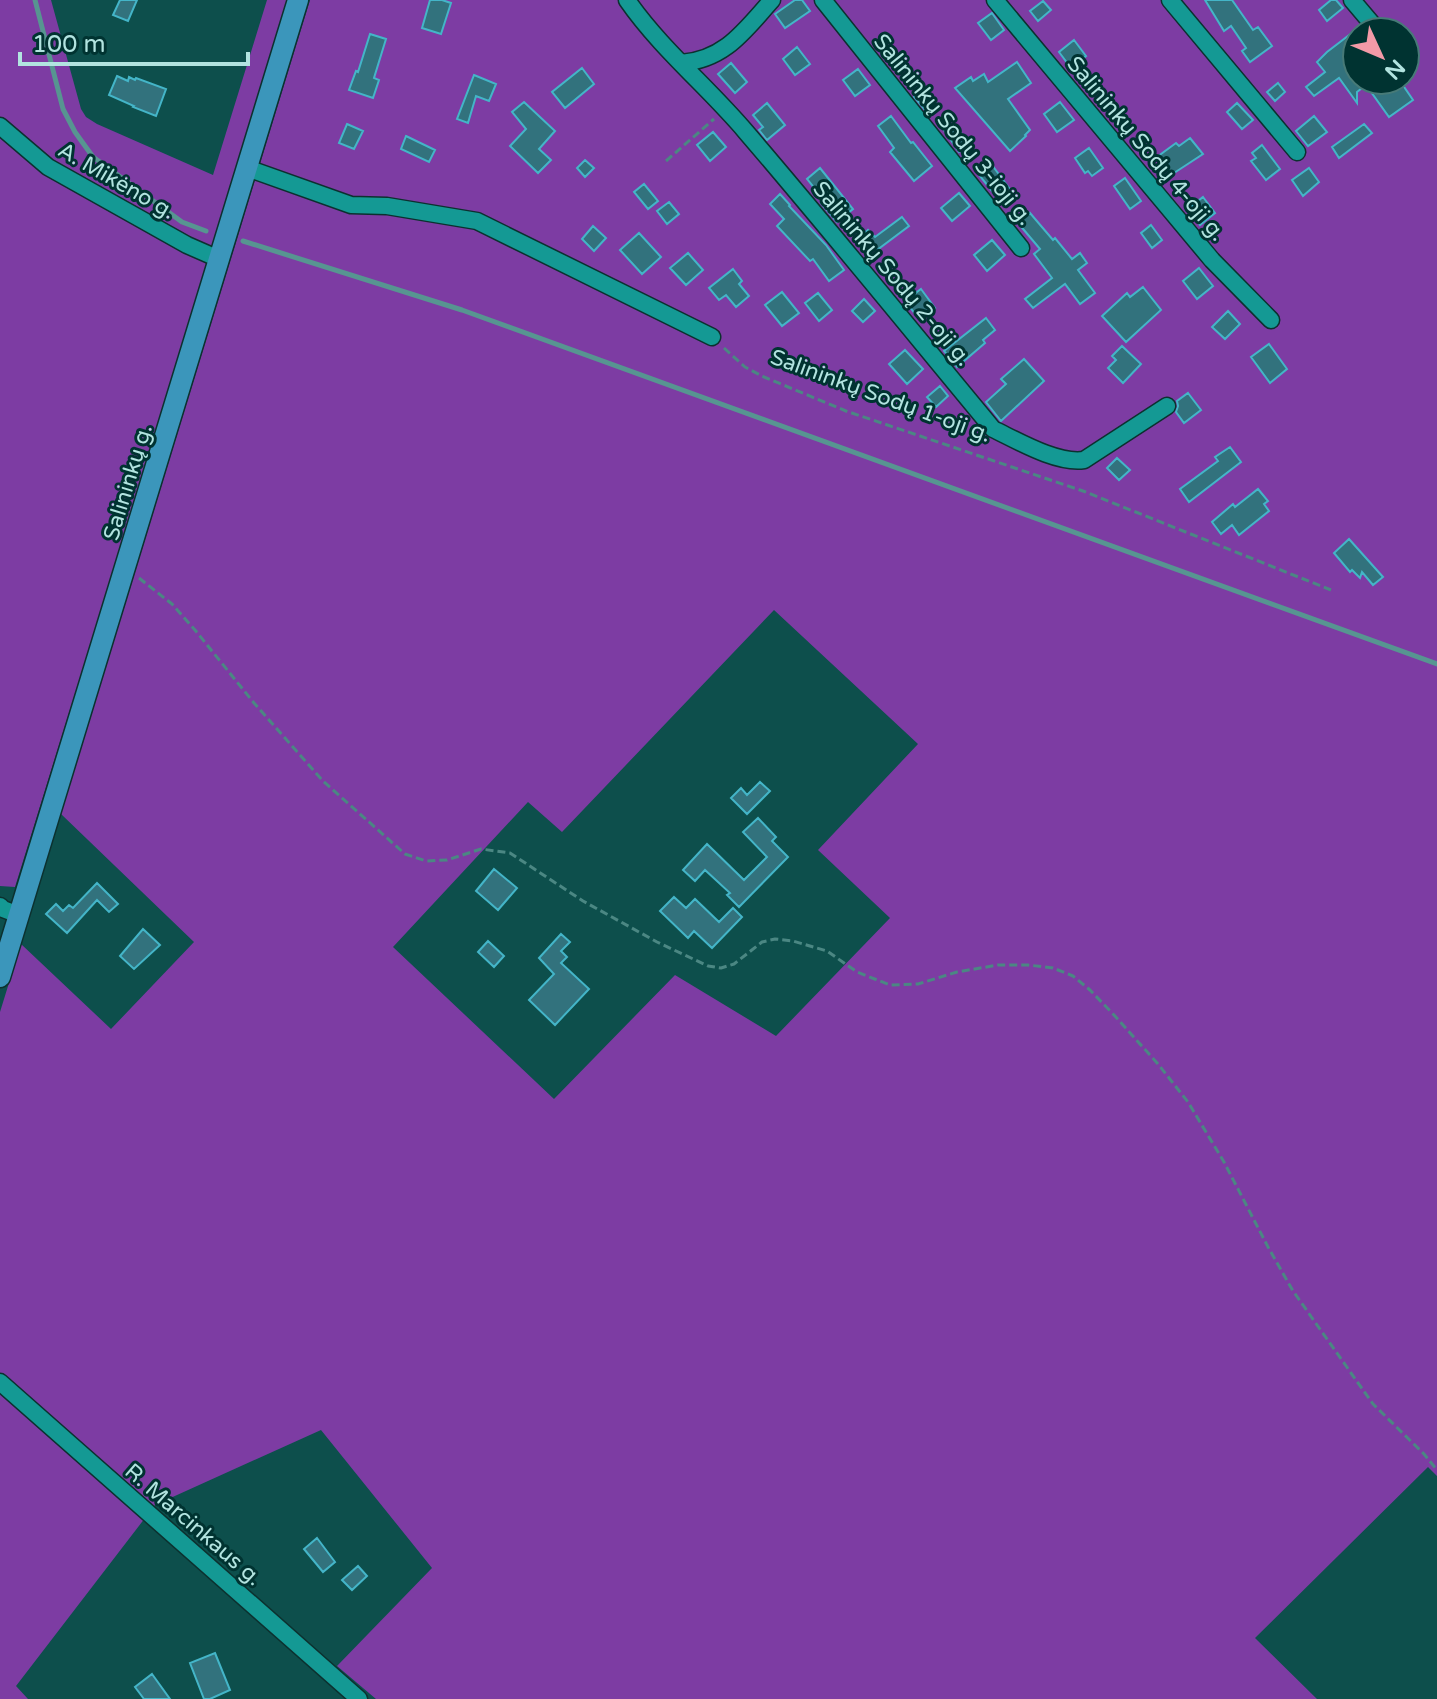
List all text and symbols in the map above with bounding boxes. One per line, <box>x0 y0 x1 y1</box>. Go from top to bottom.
scale bar <box>20 16 248 66</box>
north arrow <box>1341 16 1421 96</box>
street label: Salininkų Sodų 3-ioji g. <box>868 29 1038 230</box>
text: 100 m <box>32 30 106 59</box>
street label: Salininkų Sodų 4-oji g. <box>1061 51 1231 246</box>
text: N <box>1379 54 1410 85</box>
street label: A. Mikėno g. <box>53 137 180 225</box>
street label: Salininkų Sodų 2-oji g. <box>807 176 977 371</box>
street label: Salininkų Sodų 1-oji g. <box>767 344 994 448</box>
street label: Salininkų g. <box>98 421 158 543</box>
street label: R. Marcinkaus g. <box>120 1458 267 1591</box>

